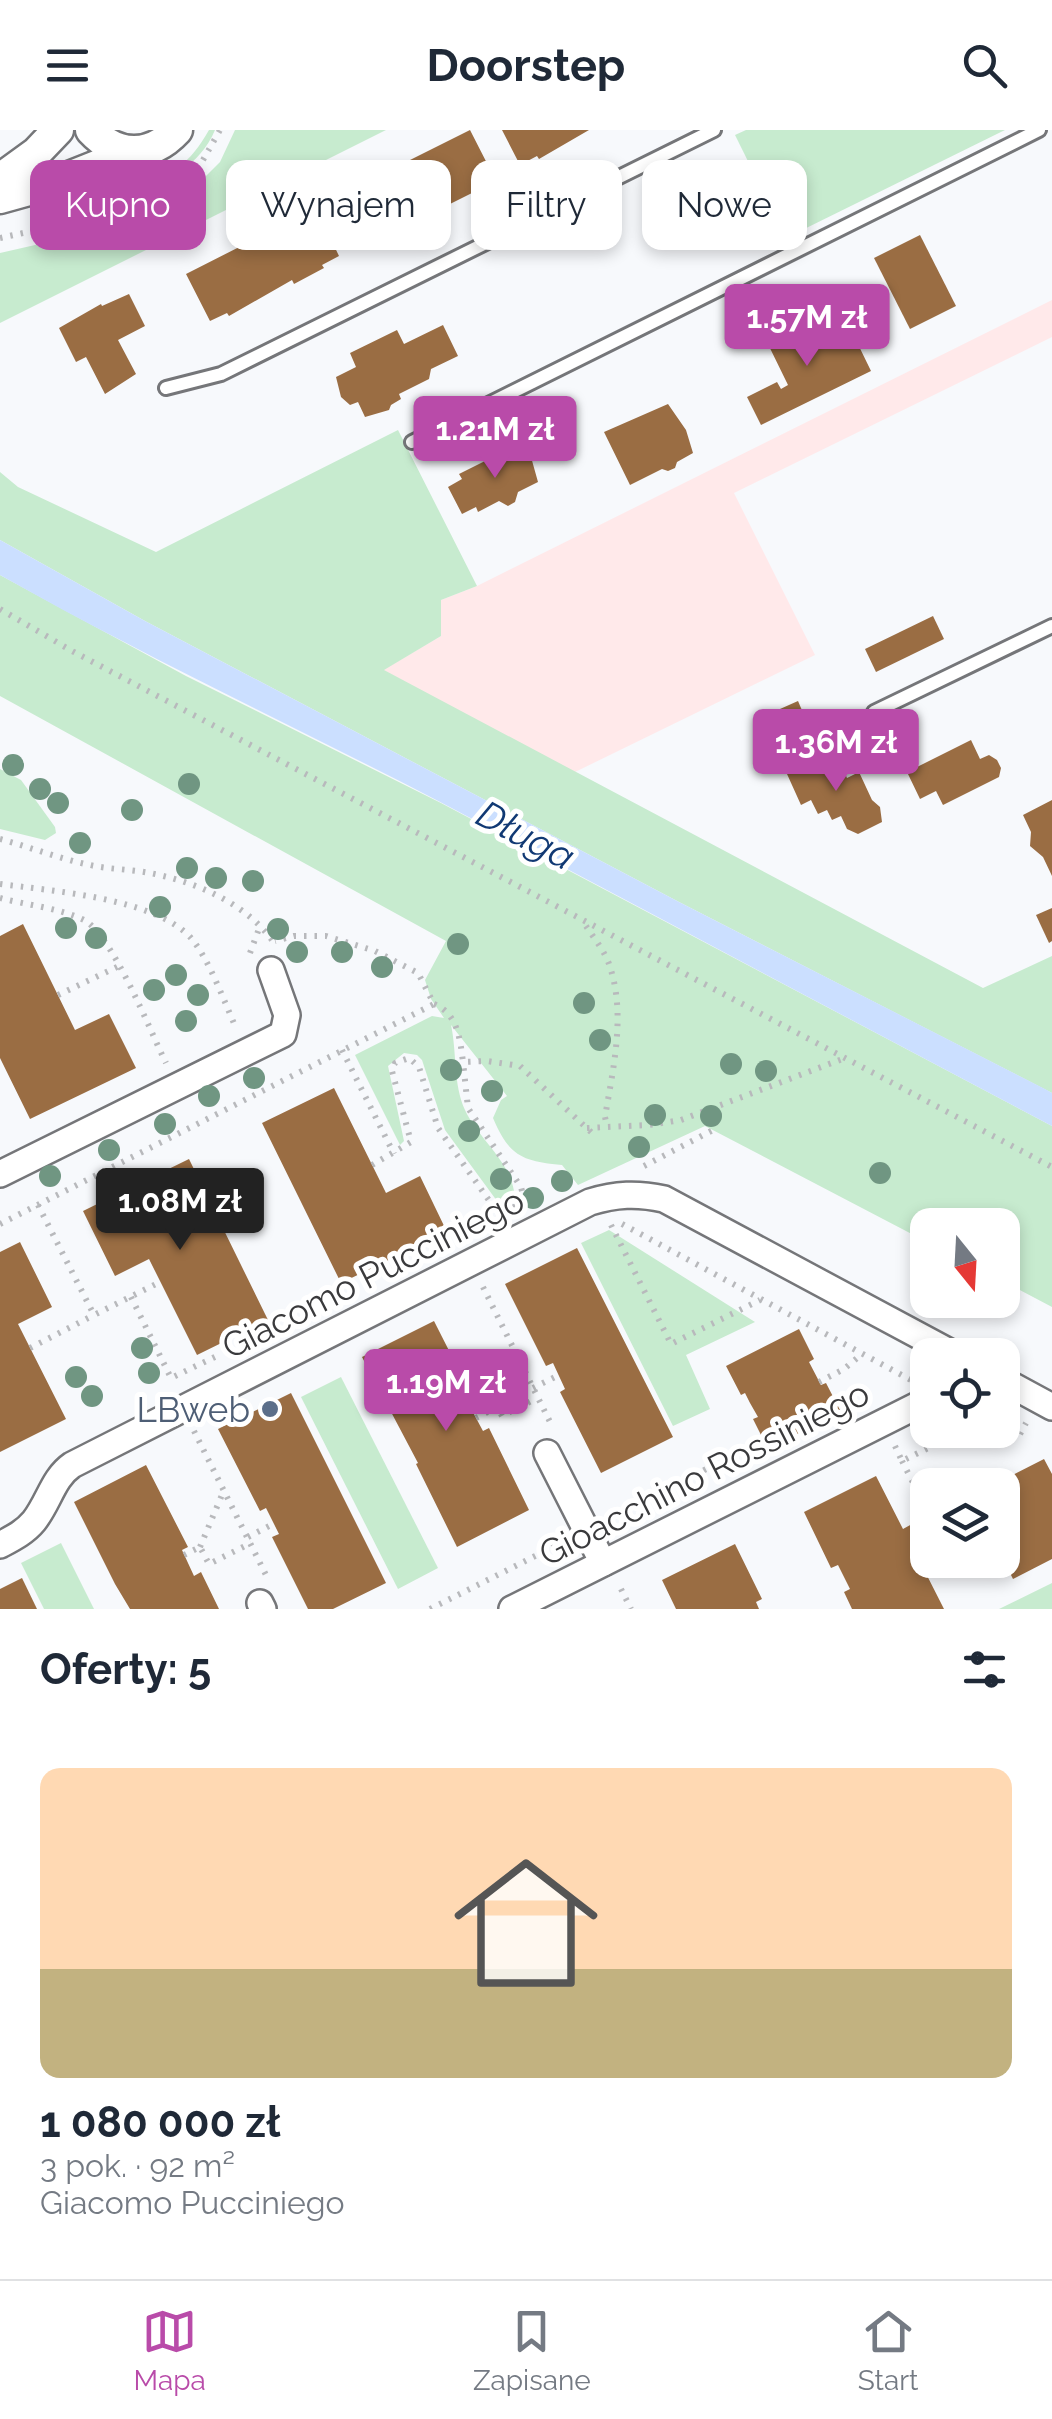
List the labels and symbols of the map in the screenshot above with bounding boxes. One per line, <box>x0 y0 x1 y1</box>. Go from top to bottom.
pin: 1.57M zł <box>704 284 910 369</box>
pin: 1.21M zł <box>392 396 598 481</box>
pin: 1.36M zł <box>733 709 939 794</box>
water label: Długa <box>470 791 582 879</box>
pin: 1.08M zł <box>77 1168 283 1253</box>
street label: Giacomo Pucciniego <box>215 1179 531 1367</box>
north arrow <box>910 1208 1020 1318</box>
pin: 1.19M zł <box>343 1349 549 1434</box>
street label: Gioacchino Rossiniego <box>532 1372 876 1574</box>
place label: LBweb <box>137 1389 250 1430</box>
marker: LBweb <box>259 1398 281 1420</box>

